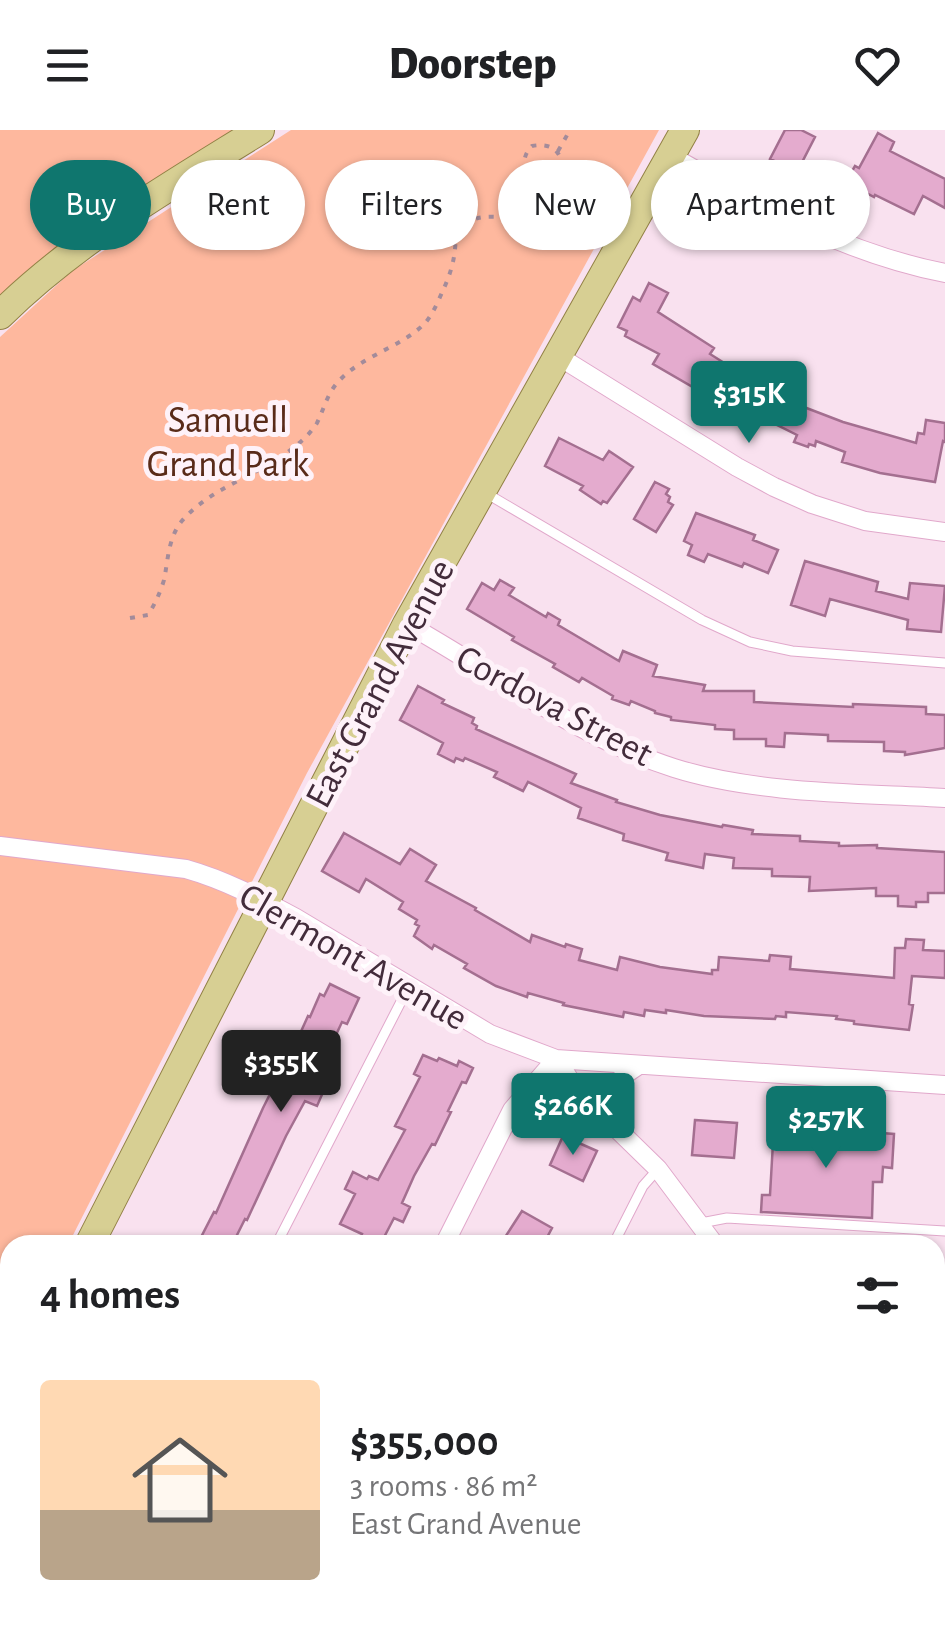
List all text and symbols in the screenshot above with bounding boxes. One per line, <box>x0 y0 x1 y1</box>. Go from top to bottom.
icon: menu <box>40 38 95 93</box>
icon: heart <box>850 38 905 93</box>
text: Doorstep <box>388 42 557 87</box>
chip: Buy <box>30 160 151 250</box>
chip: Rent <box>171 160 305 250</box>
chip: Filters <box>325 160 478 250</box>
chip: New <box>498 160 631 250</box>
chip: Apartment <box>651 160 870 250</box>
pin: $315K <box>679 361 819 446</box>
text: $315K <box>713 377 785 409</box>
park label: Samuell Grand Park <box>147 402 310 484</box>
street label: East Grand Avenue <box>299 554 462 814</box>
street label: Cordova Street <box>450 639 658 774</box>
street label: Clermont Avenue <box>232 877 474 1038</box>
pin: $355K <box>211 1030 351 1115</box>
text: $355K <box>244 1046 318 1078</box>
pin: $266K <box>503 1073 643 1158</box>
pin: $257K <box>756 1086 896 1171</box>
text: $266K <box>533 1089 613 1121</box>
text: $257K <box>788 1102 864 1134</box>
icon: filters <box>850 1268 905 1323</box>
text: 4 homes <box>40 1274 180 1316</box>
icon: home <box>120 1420 240 1540</box>
text: $355,000 <box>350 1421 499 1463</box>
text: 3 rooms · 86 m² <box>350 1470 537 1502</box>
text: East Grand Avenue <box>350 1508 582 1540</box>

